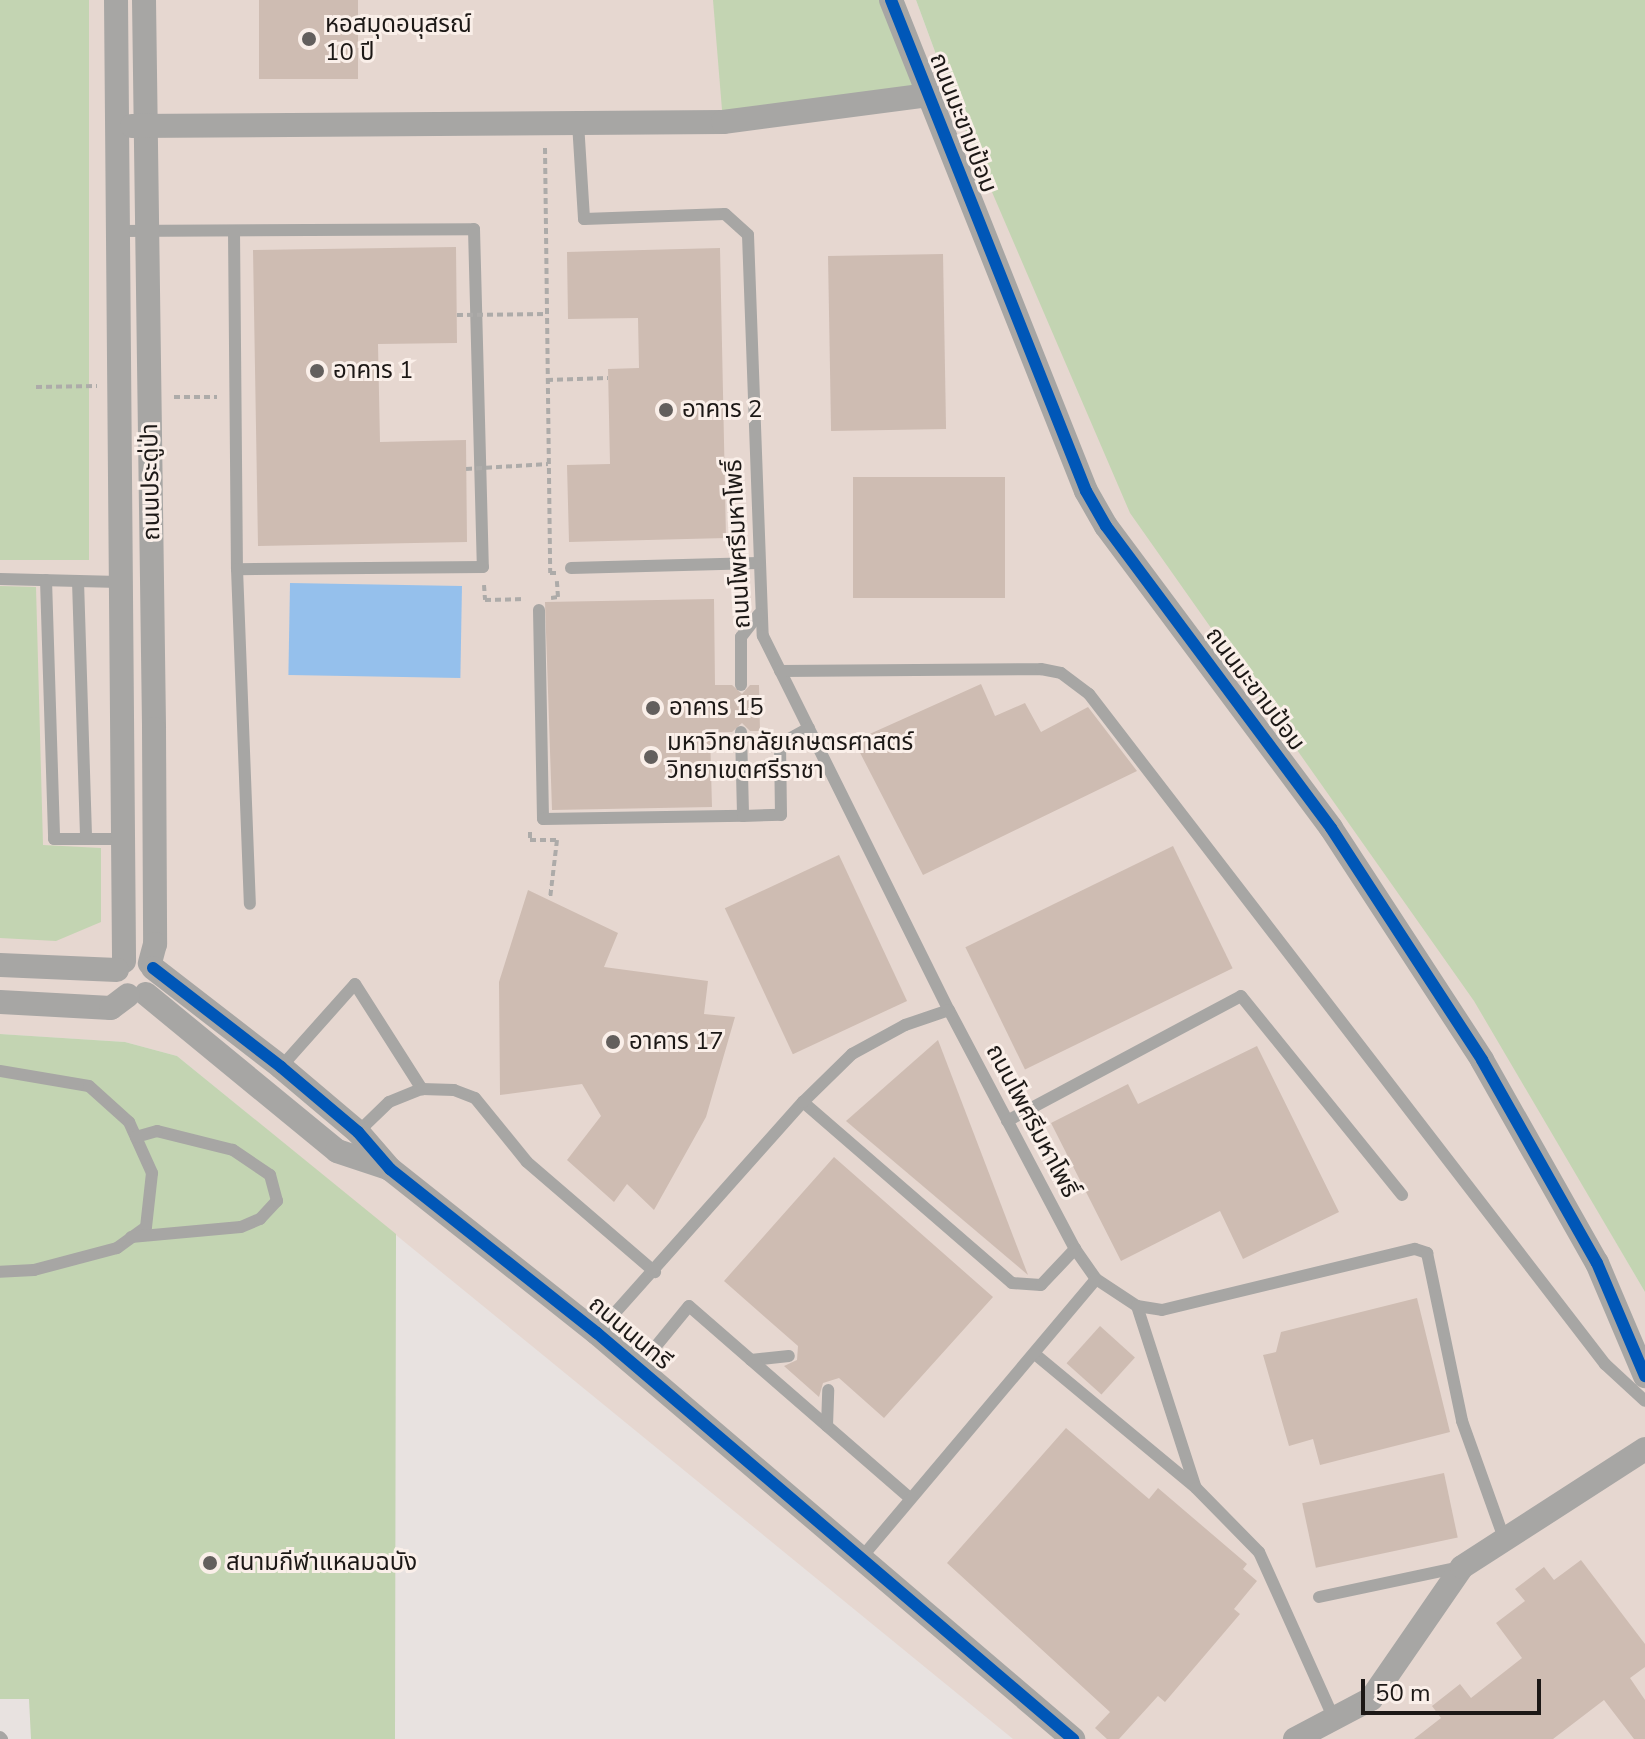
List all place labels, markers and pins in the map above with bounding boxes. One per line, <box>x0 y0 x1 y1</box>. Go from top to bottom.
place label: หอสมุดอนุสรณ์ 10 ปี <box>325 11 472 67</box>
marker: หอสมุดอนุสรณ์ 10 ปี <box>300 30 318 48</box>
place label: อาคาร 1 <box>333 357 413 385</box>
marker: อาคาร 1 <box>308 362 326 380</box>
place label: อาคาร 2 <box>682 396 762 424</box>
marker: อาคาร 2 <box>657 401 675 419</box>
place label: อาคาร 15 <box>669 694 764 722</box>
marker: อาคาร 15 <box>644 699 662 717</box>
place label: มหาวิทยาลัยเกษตรศาสตร์ วิทยาเขตศรีราชา <box>667 729 913 785</box>
marker: มหาวิทยาลัยเกษตรศาสตร์ วิทยาเขตศรีราชา <box>642 748 660 766</box>
place label: อาคาร 17 <box>629 1028 724 1056</box>
marker: อาคาร 17 <box>604 1033 622 1051</box>
place label: สนามกีฬาแหลมฉบัง <box>226 1549 417 1577</box>
marker: สนามกีฬาแหลมฉบัง <box>201 1554 219 1572</box>

